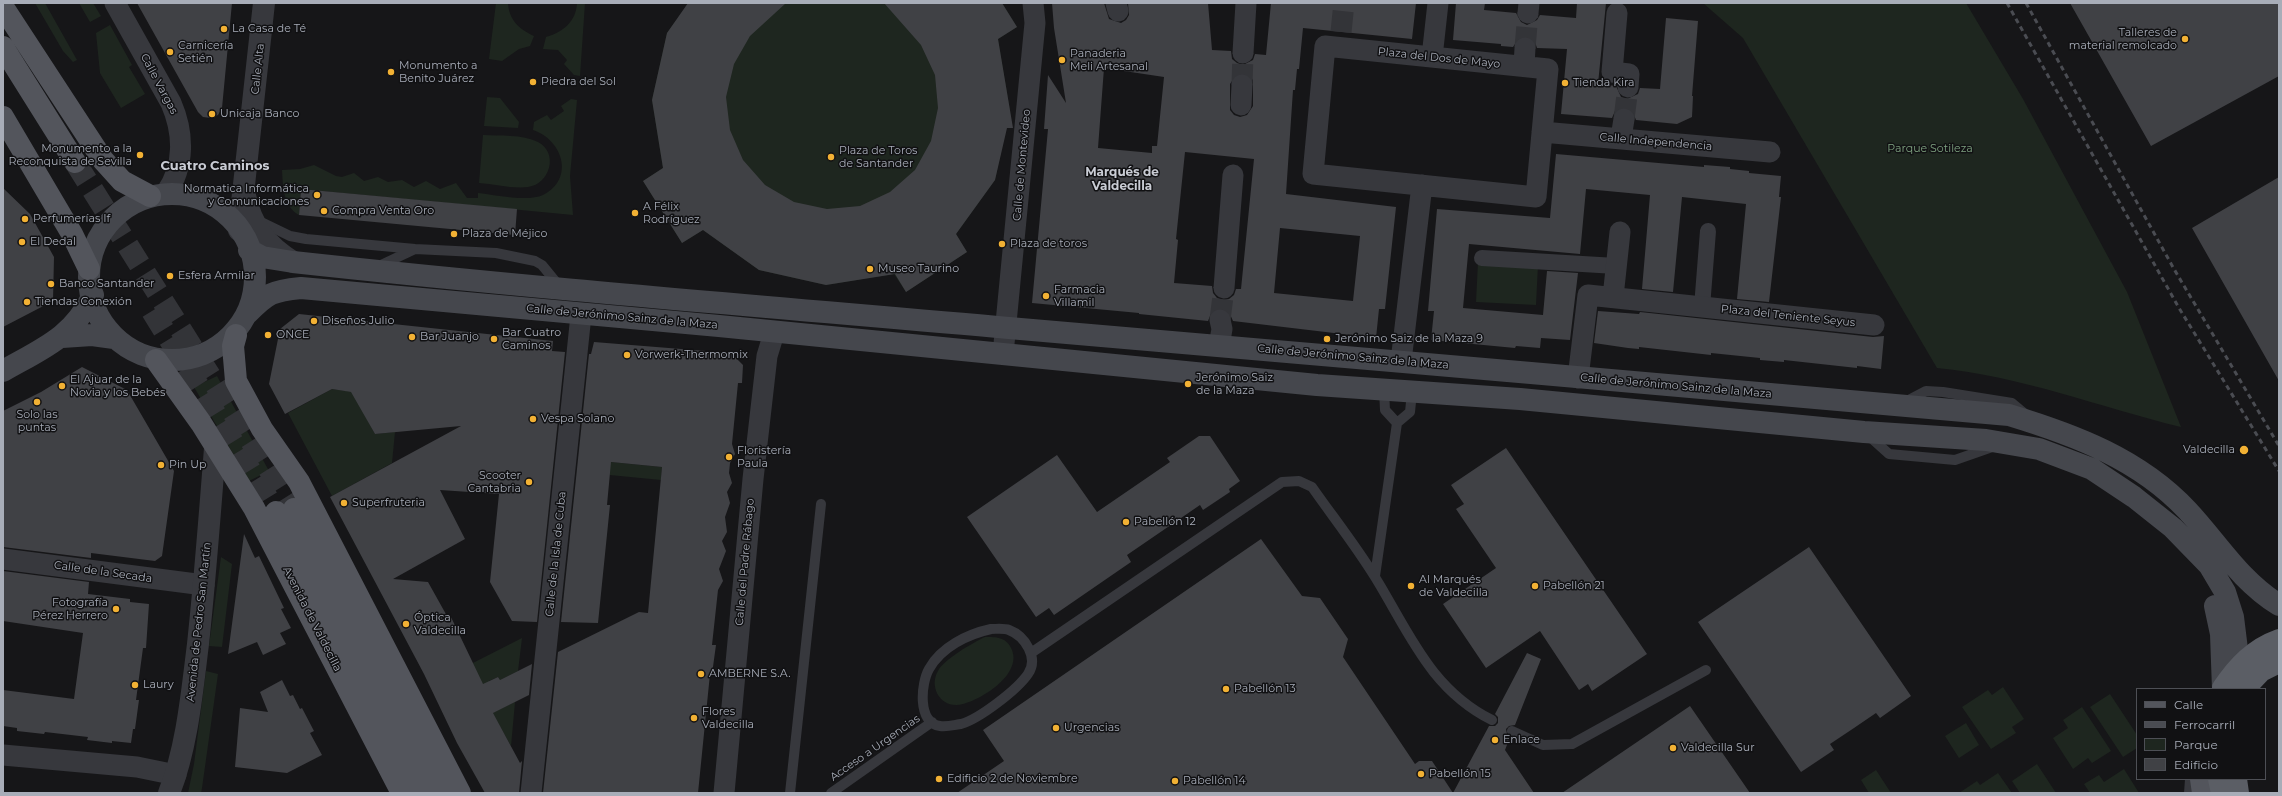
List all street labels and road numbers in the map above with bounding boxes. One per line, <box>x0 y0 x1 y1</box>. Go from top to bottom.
street label: Calle Alta <box>249 43 267 95</box>
street label: Plaza del Dos de Mayo <box>1377 45 1501 71</box>
street label: Calle Vargas <box>137 51 181 117</box>
street label: Calle de Montevideo <box>1011 109 1033 221</box>
street label: Calle Independencia <box>1599 130 1713 154</box>
street label: Calle de Jerónimo Sainz de la Maza <box>526 302 718 332</box>
street label: Plaza del Teniente Seyus <box>1720 302 1856 330</box>
street label: Calle de Jerónimo Sainz de la Maza <box>1257 342 1449 372</box>
street label: Calle de Jerónimo Sainz de la Maza <box>1580 371 1772 401</box>
street label: Calle de la Isla de Cuba <box>543 491 569 617</box>
street label: Calle del Padre Rábago <box>733 498 757 626</box>
street label: Avenida de Pedro San Martín <box>184 542 214 702</box>
street label: Calle de la Secada <box>53 559 153 585</box>
street label: Avenida de Valdecilla <box>280 564 344 674</box>
street label: Acceso a Urgencias <box>828 712 922 784</box>

